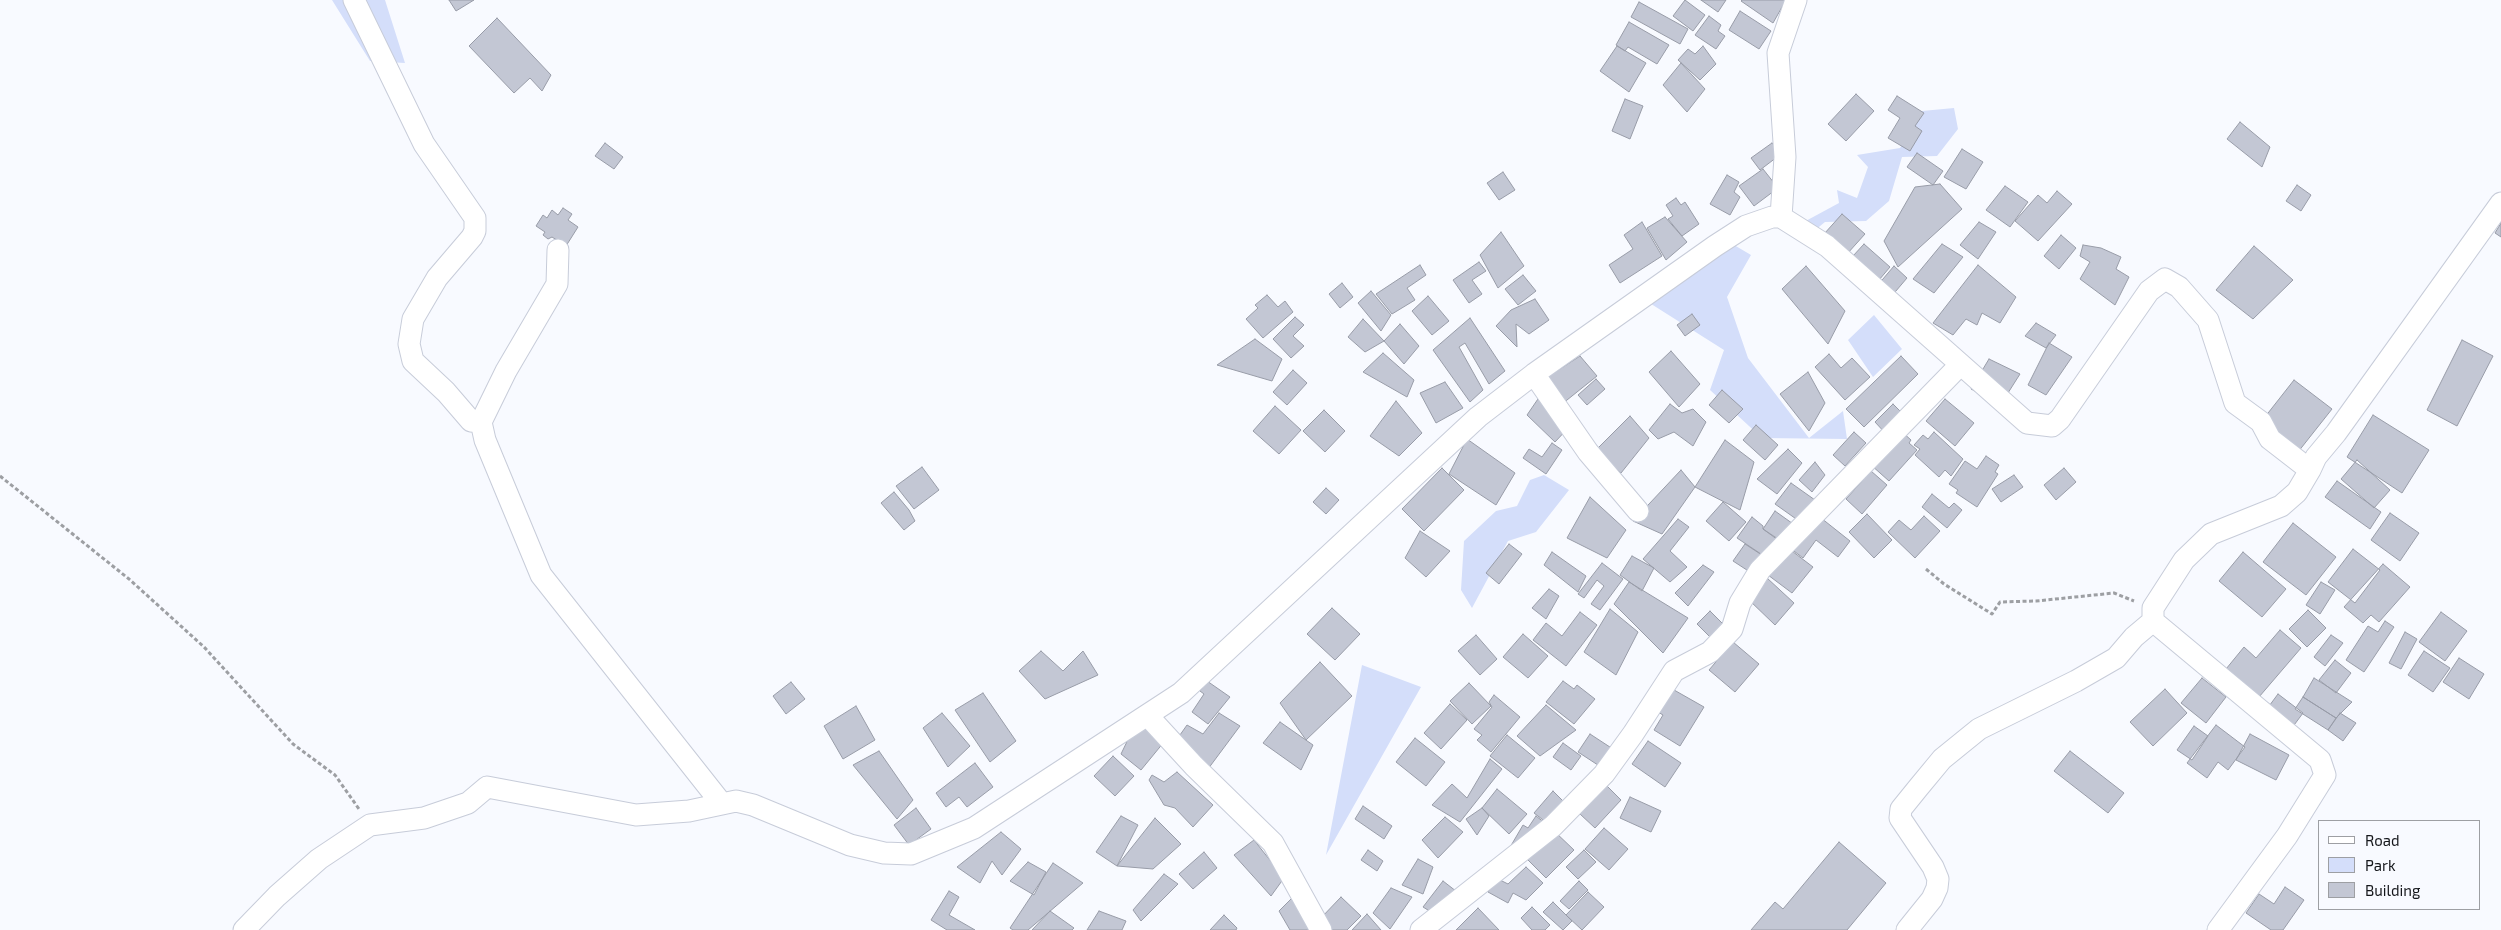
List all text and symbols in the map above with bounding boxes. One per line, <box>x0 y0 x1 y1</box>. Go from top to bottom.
legend <box>2318 820 2481 910</box>
text: Road <box>2365 831 2400 849</box>
text: Park <box>2365 856 2396 874</box>
text: Building <box>2365 881 2420 899</box>

